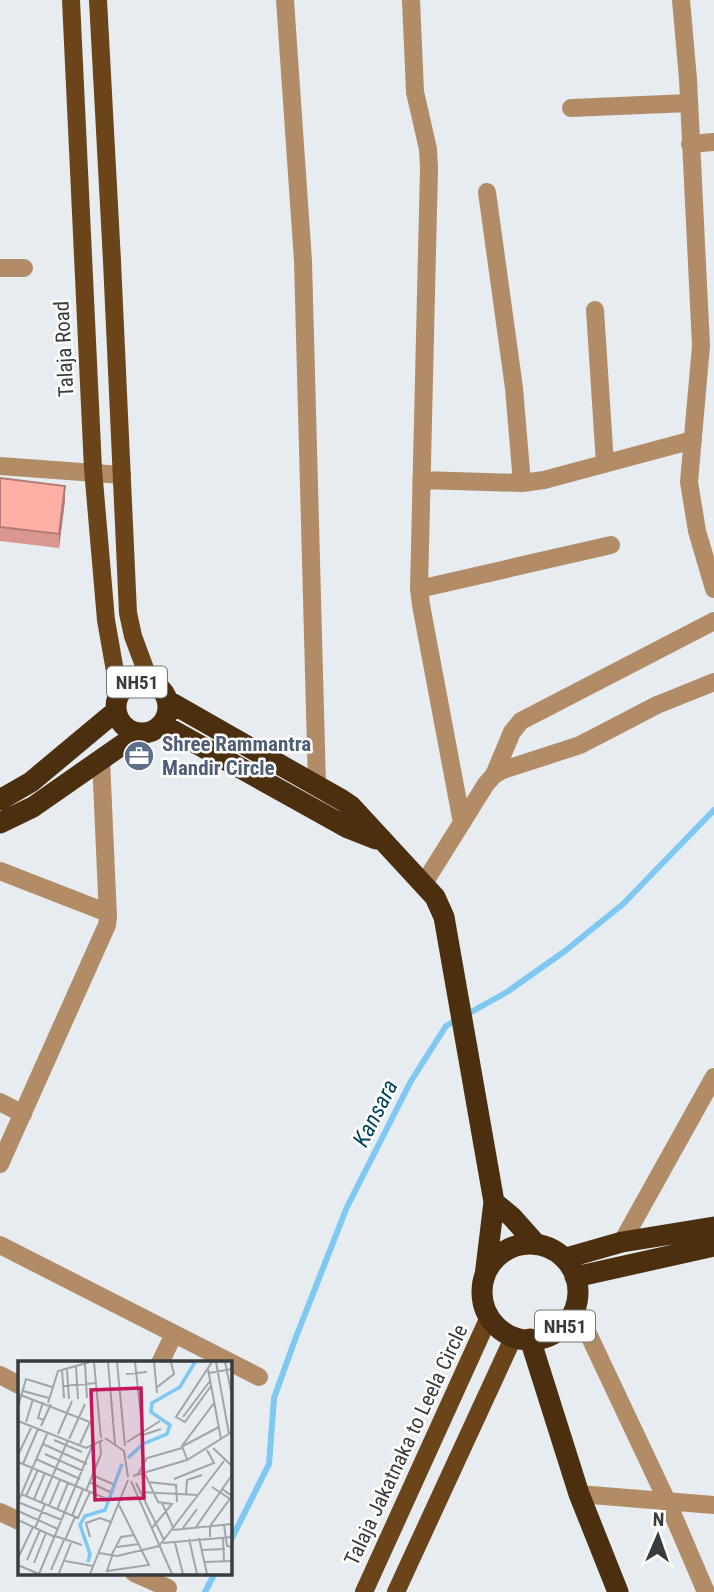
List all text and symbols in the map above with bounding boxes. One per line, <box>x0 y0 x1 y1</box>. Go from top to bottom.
street label: Talaja Road <box>49 300 79 398</box>
road number: NH51 <box>107 666 167 698</box>
place label: Shree Rammantra Mandir Circle <box>162 732 311 780</box>
office icon: Shree Rammantra Mandir Circle <box>122 739 156 773</box>
water label: Kansara <box>347 1075 404 1151</box>
road number: NH51 <box>535 1310 595 1342</box>
street label: Talaja Jakatnaka to Leela Circle <box>340 1321 472 1569</box>
inset map <box>18 1361 231 1574</box>
north arrow <box>623 1501 693 1571</box>
text: N <box>652 1508 665 1531</box>

